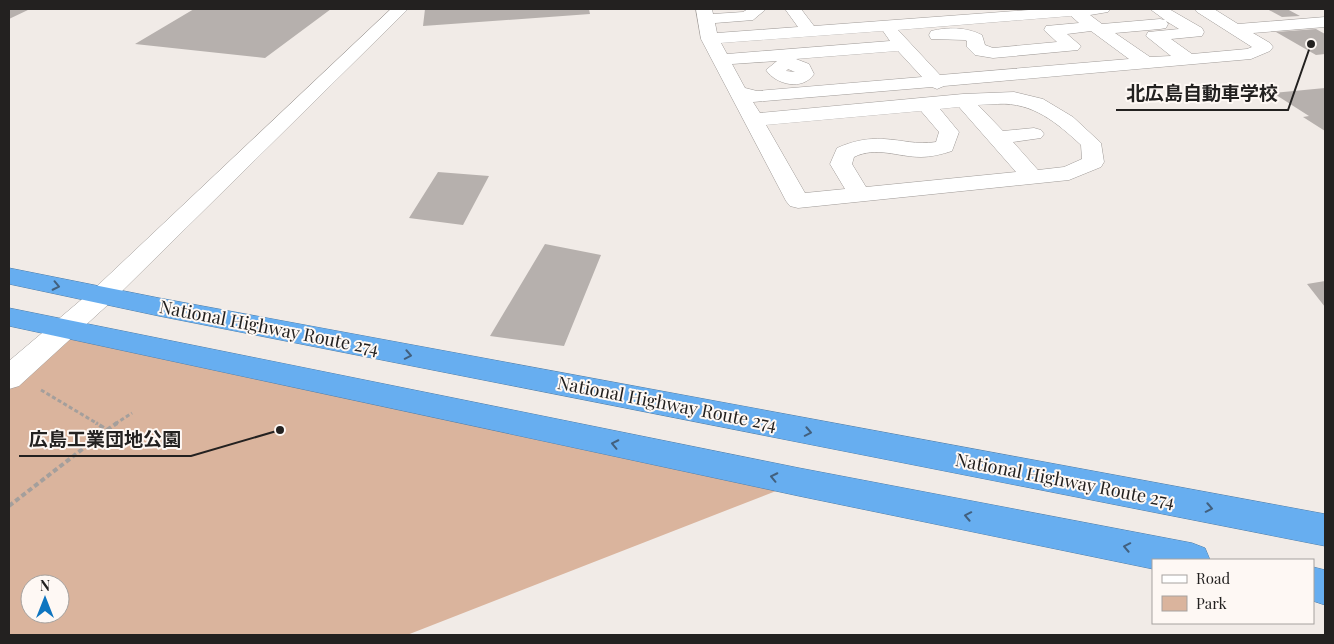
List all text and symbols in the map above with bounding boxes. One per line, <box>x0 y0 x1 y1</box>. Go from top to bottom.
callout: 北広島自動車学校 <box>1116 76 1288 110</box>
text: 北広島自動車学校 <box>1126 79 1278 105</box>
one-way arrow <box>51 280 60 290</box>
street label: National Highway Route 274 <box>158 294 381 360</box>
one-way arrow <box>404 349 413 360</box>
street label: National Highway Route 274 <box>556 370 779 436</box>
callout: 広島工業団地公園 <box>19 422 191 456</box>
text: 広島工業団地公園 <box>29 425 181 451</box>
one-way arrow <box>804 426 813 436</box>
one-way arrow <box>611 439 620 450</box>
street label: National Highway Route 274 <box>954 447 1177 513</box>
one-way arrow <box>770 472 779 483</box>
one-way arrow <box>1204 502 1213 513</box>
one-way arrow <box>964 511 972 522</box>
one-way arrow <box>1123 543 1132 553</box>
legend <box>1152 559 1314 624</box>
text: Road <box>1196 568 1230 588</box>
north arrow <box>20 574 70 624</box>
text: N <box>40 576 50 595</box>
text: Park <box>1196 593 1228 613</box>

